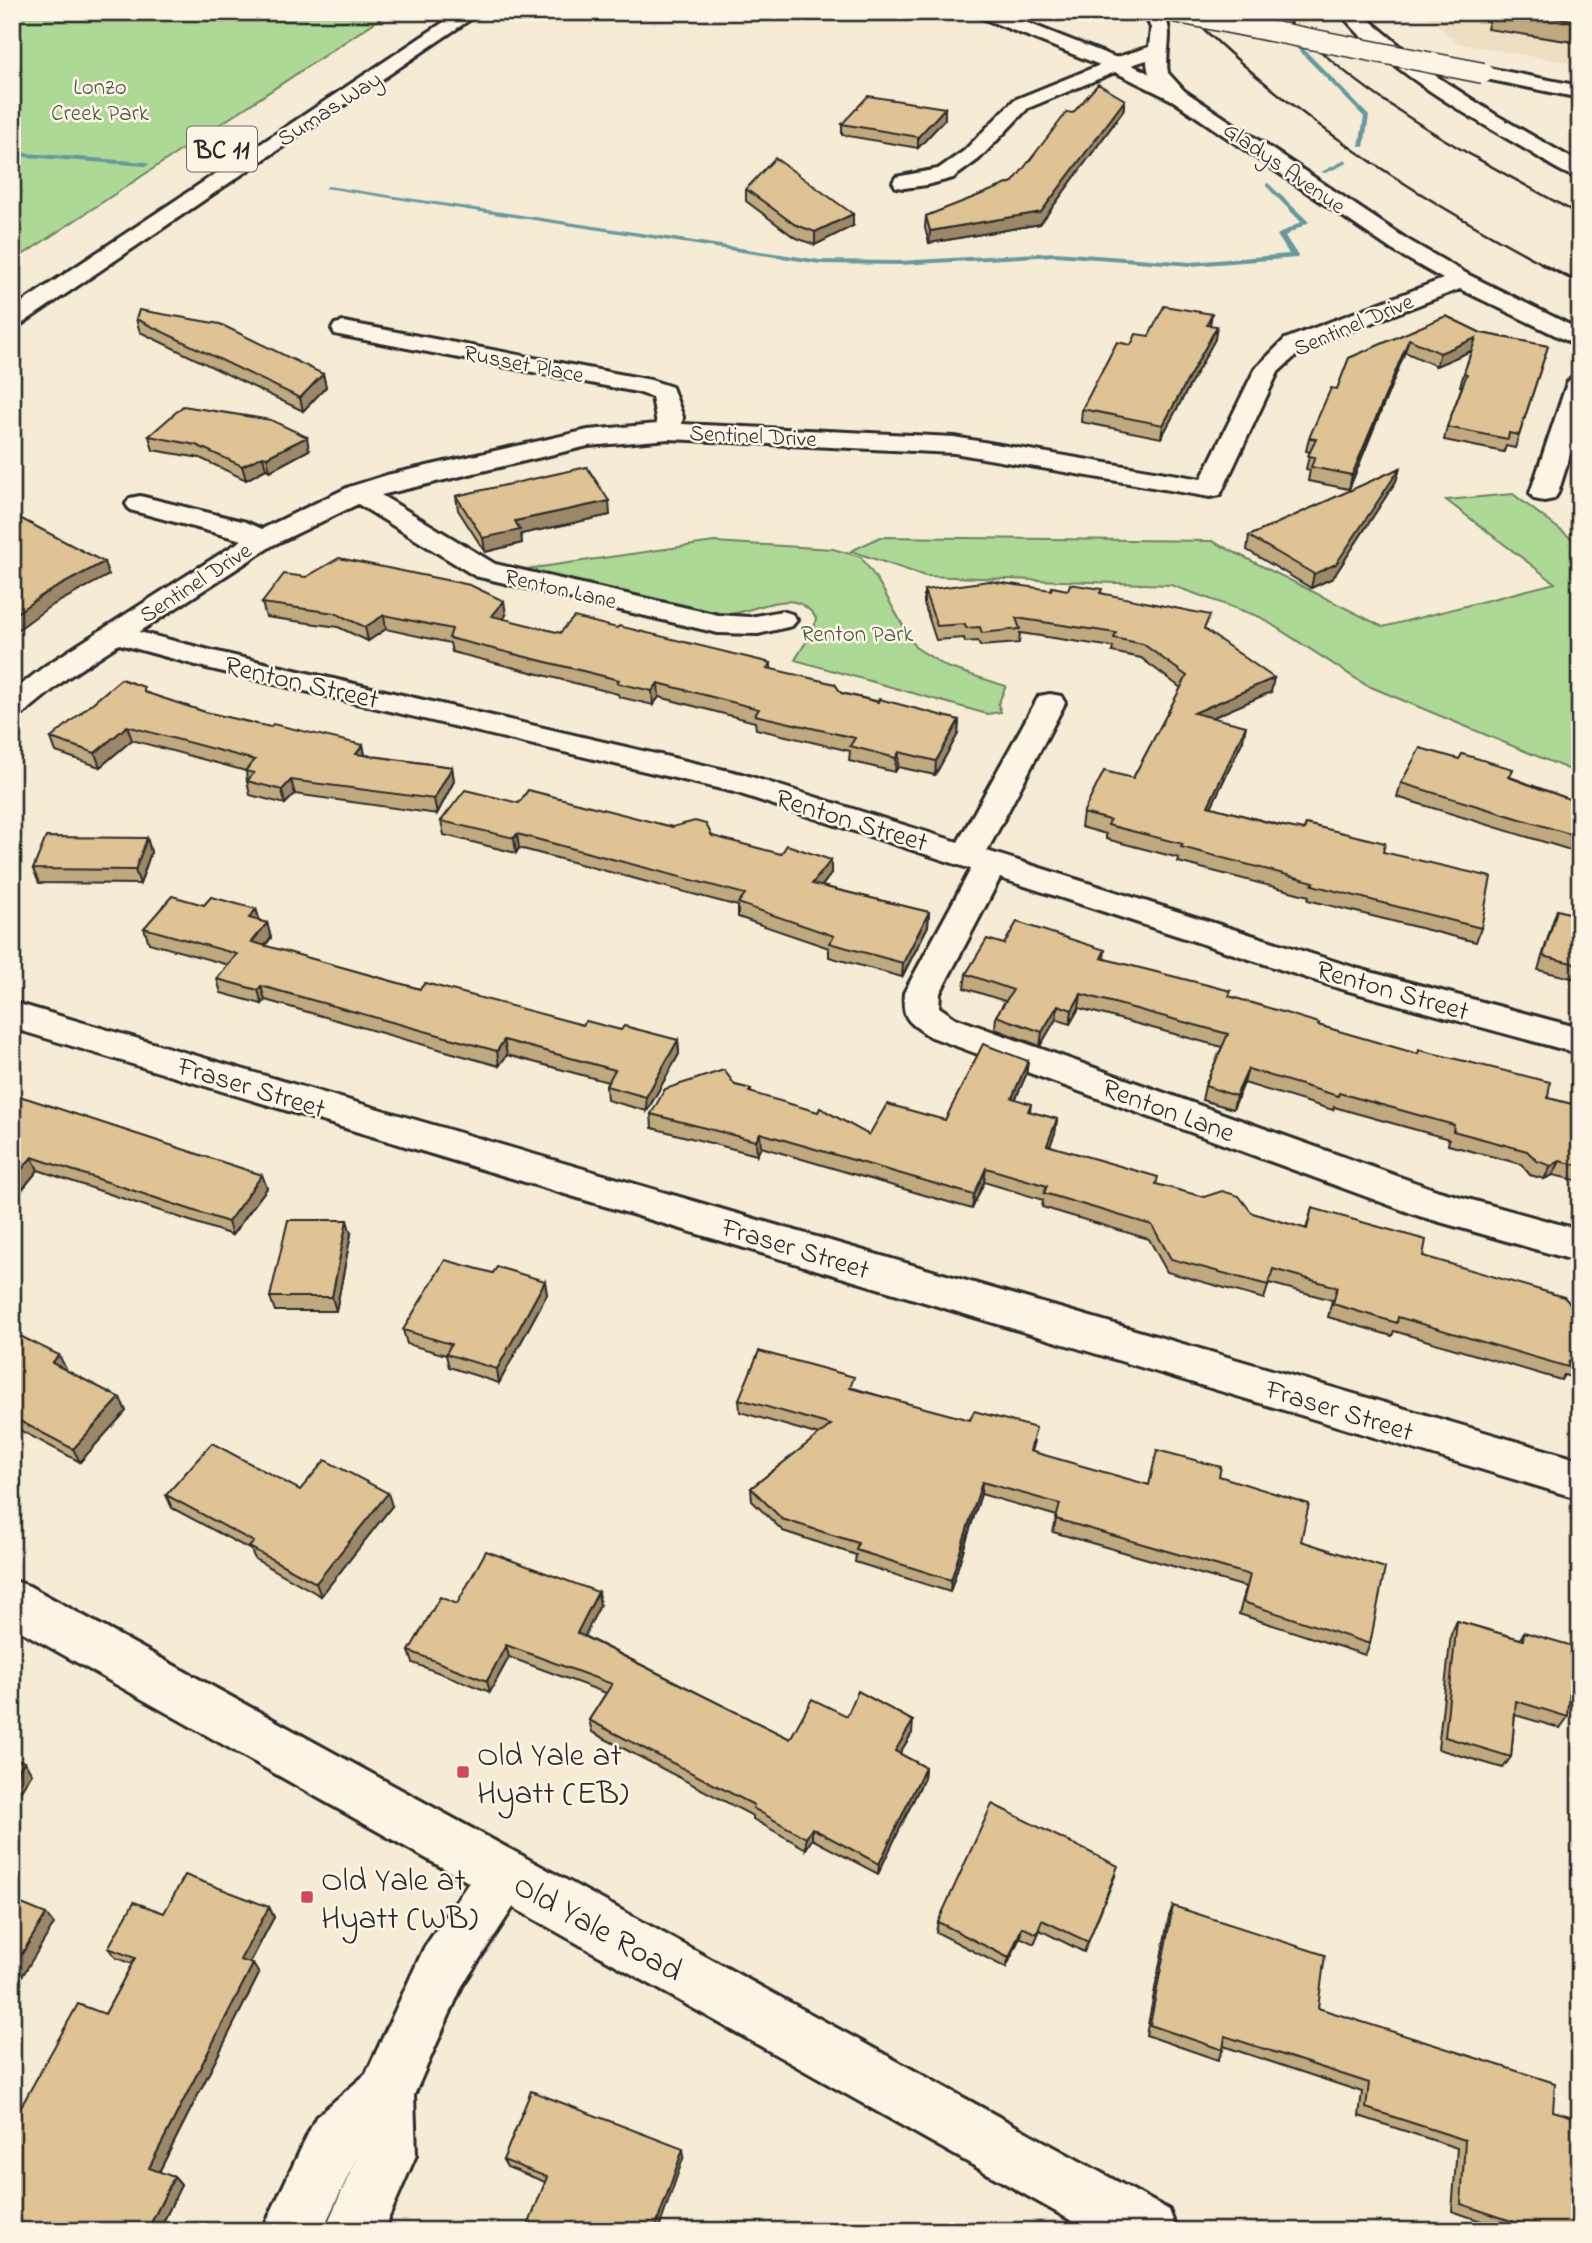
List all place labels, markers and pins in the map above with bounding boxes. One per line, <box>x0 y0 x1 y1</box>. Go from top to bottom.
place label: Old Yale at Hyatt (EB) <box>477 1733 629 1819</box>
marker: Old Yale at Hyatt (EB) <box>455 1764 471 1780</box>
place label: Old Yale at Hyatt (WB) <box>321 1858 479 1944</box>
marker: Old Yale at Hyatt (WB) <box>299 1889 315 1905</box>

